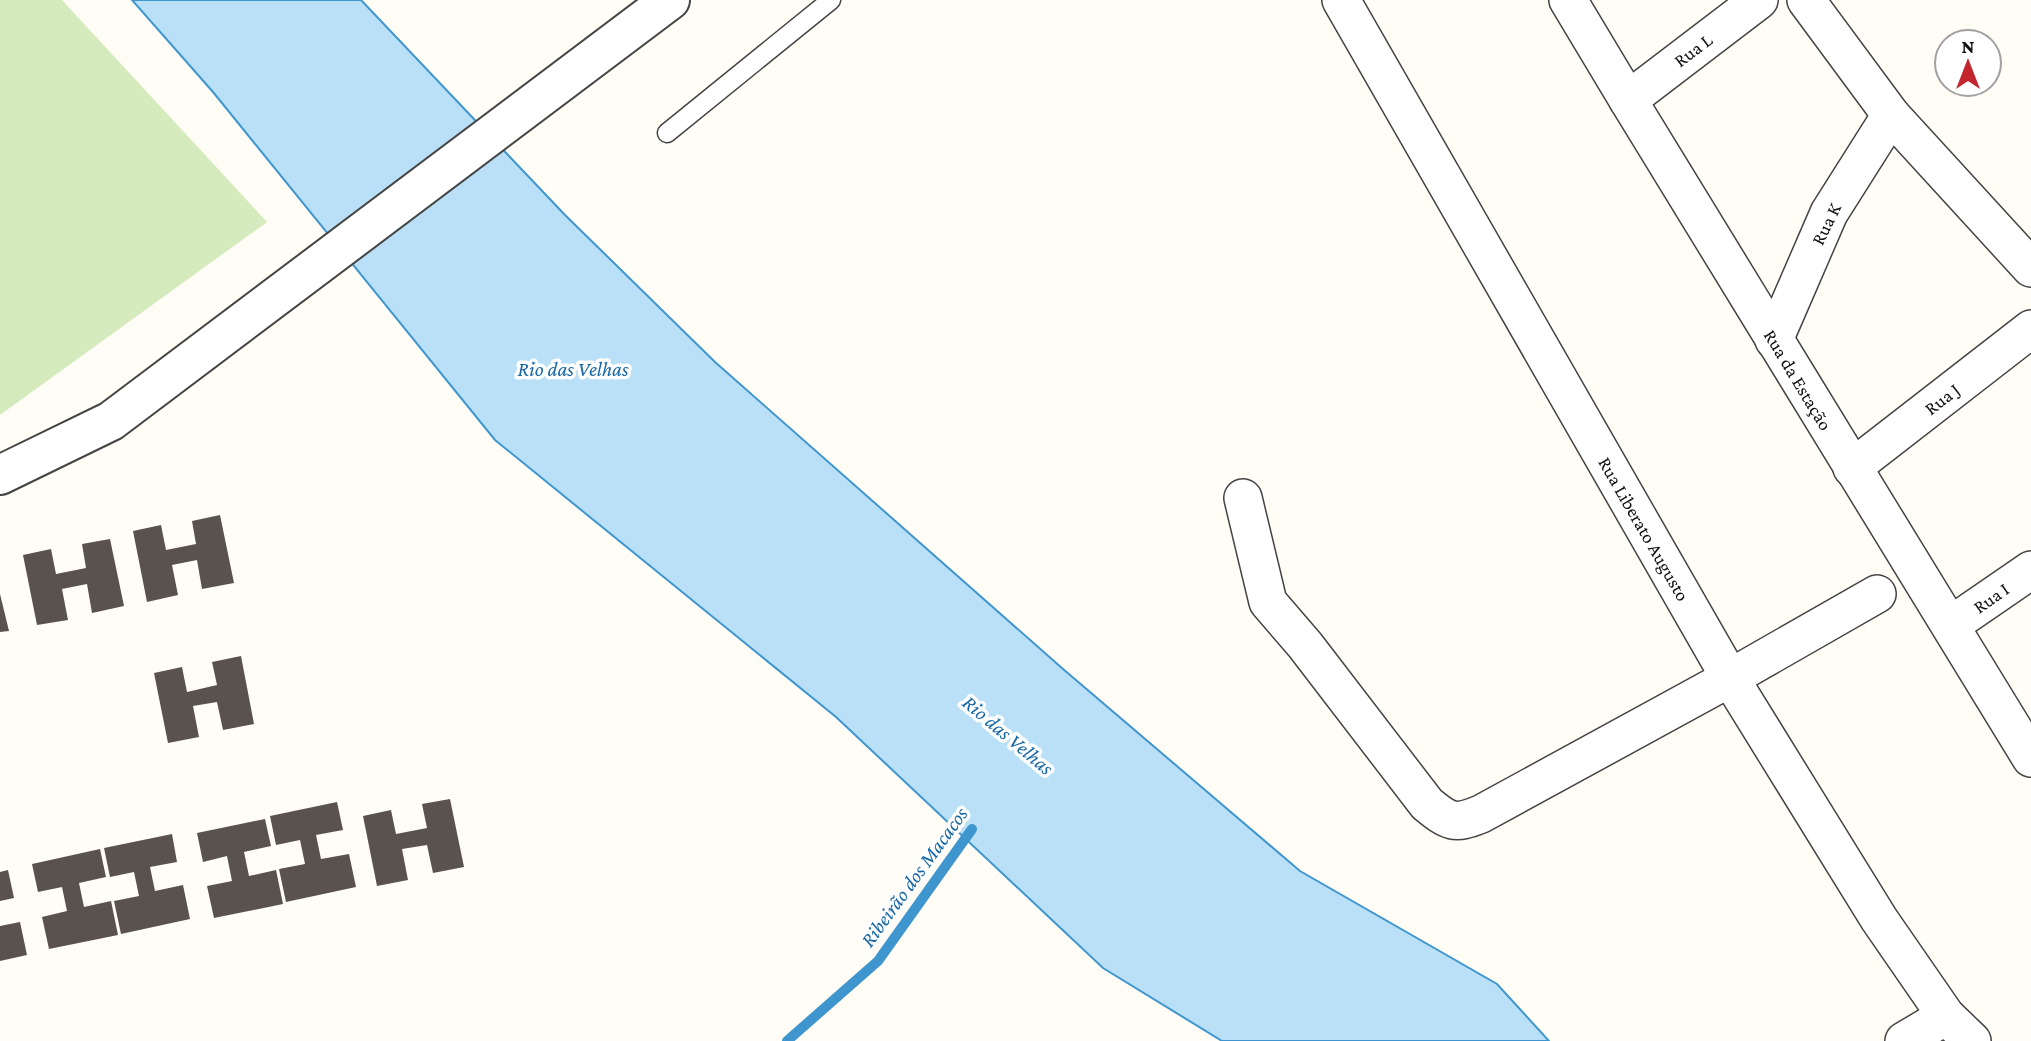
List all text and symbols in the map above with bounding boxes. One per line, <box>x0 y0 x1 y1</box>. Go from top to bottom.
north arrow <box>1933 28 2003 98</box>
street label: Rua L <box>1670 29 1717 71</box>
text: N <box>1962 36 1975 57</box>
street label: Rua K <box>1807 199 1845 248</box>
street label: Rua da Estação <box>1760 326 1836 434</box>
water label: Rio das Velhas <box>518 357 629 381</box>
street label: Rua J <box>1920 379 1964 419</box>
street label: Rua Liberato Augusto <box>1594 453 1694 605</box>
street label: Rua I <box>1969 578 2013 618</box>
water label: Rio das Velhas <box>958 690 1059 780</box>
water label: Ribeirão dos Macacos <box>855 802 973 951</box>

